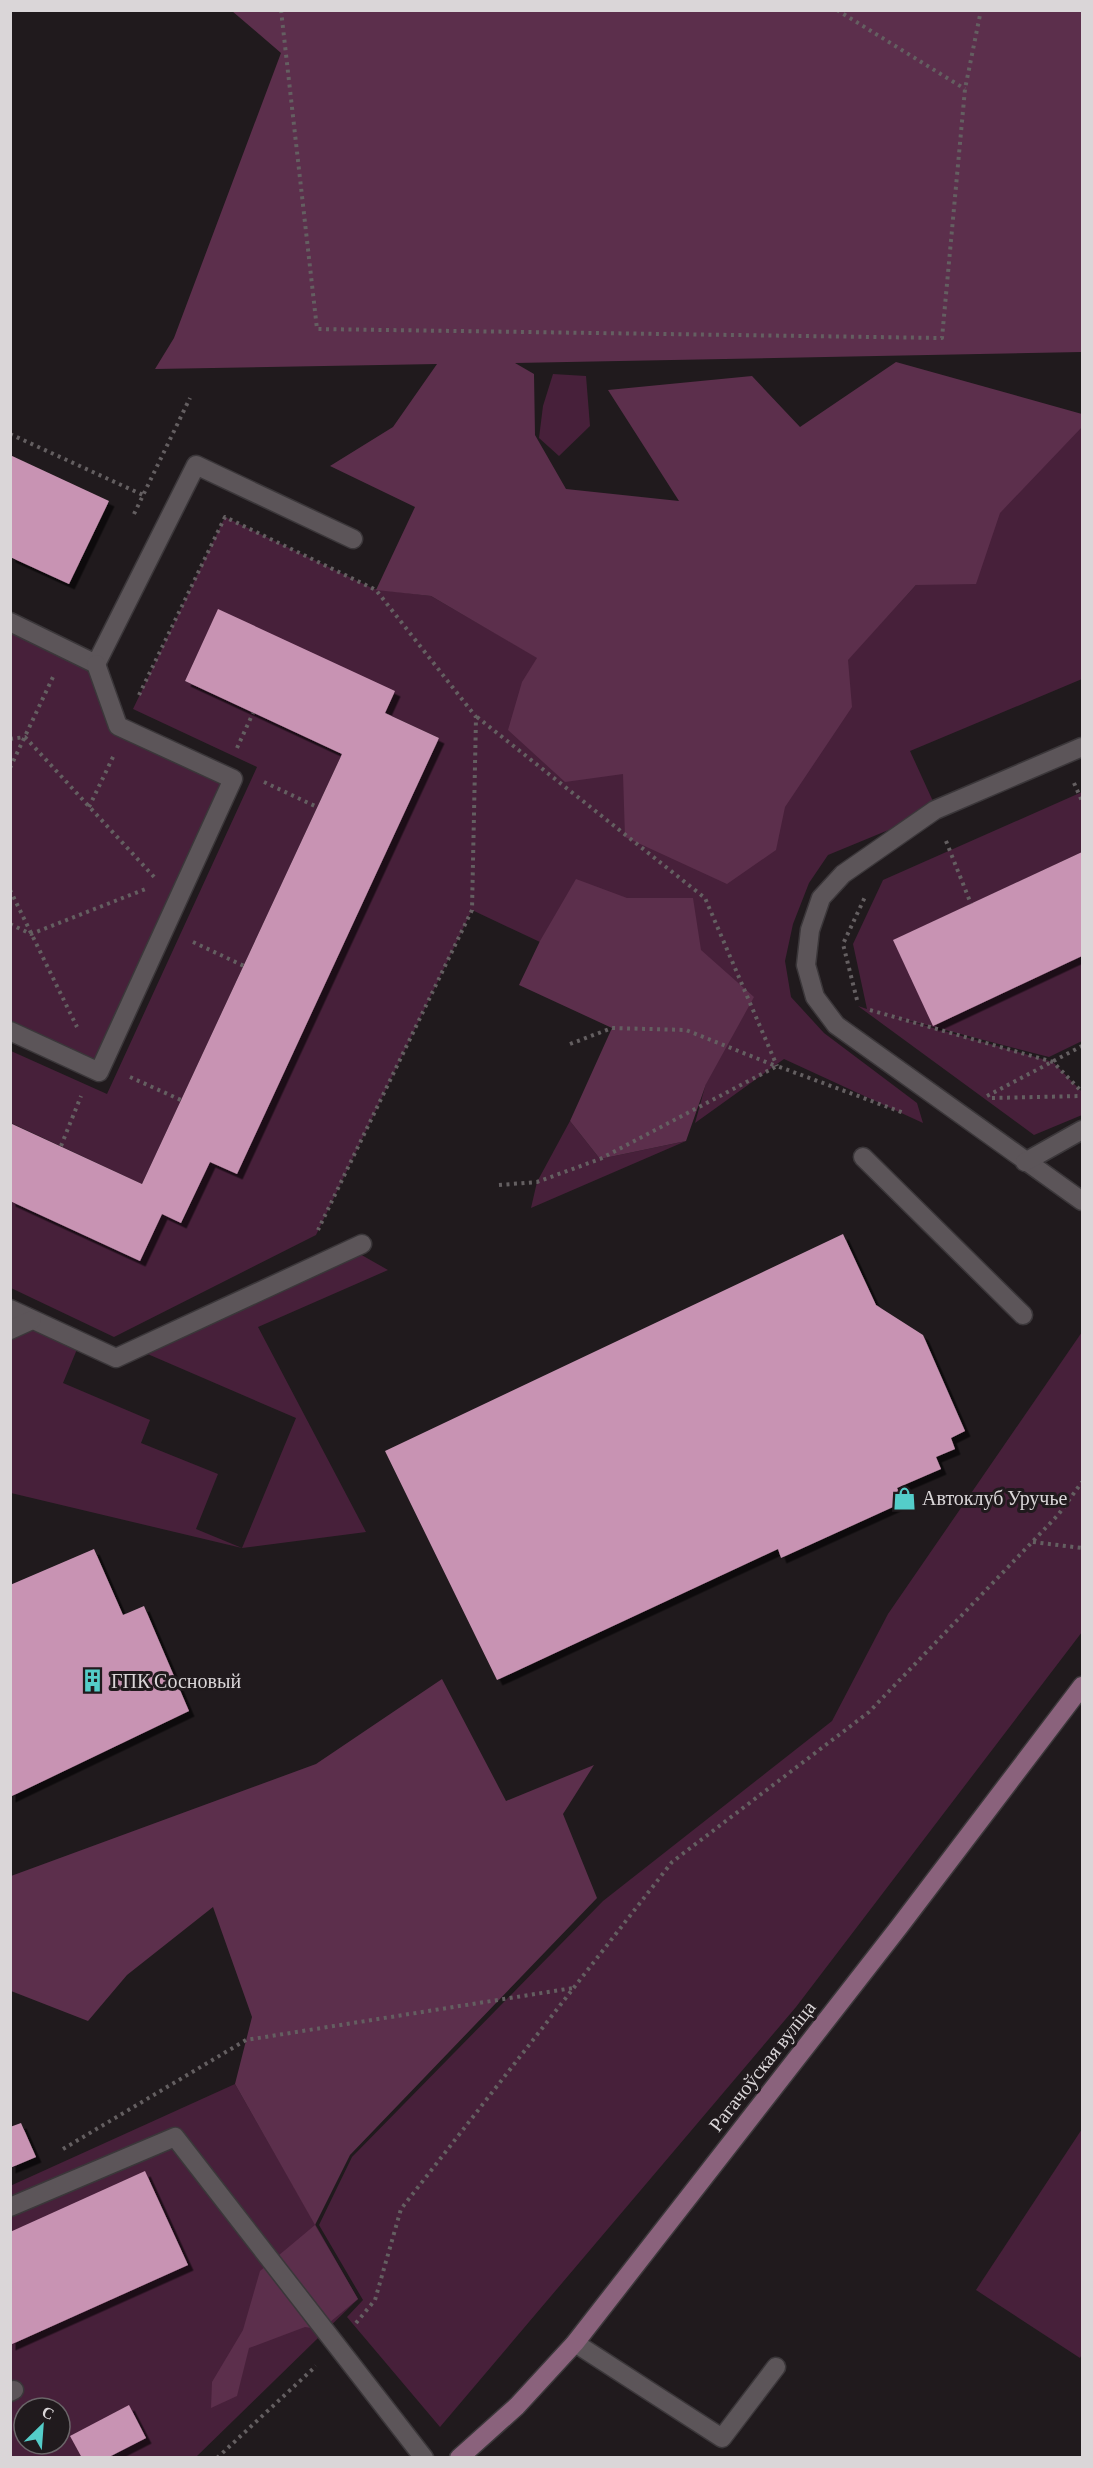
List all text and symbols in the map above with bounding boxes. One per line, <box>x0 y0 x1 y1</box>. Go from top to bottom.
shop icon: Автоклуб Уручье <box>891 1485 917 1511</box>
place label: Автоклуб Уручье <box>922 1487 1068 1510</box>
building icon: ГПК Сосновый <box>80 1668 106 1694</box>
place label: ГПК Сосновый <box>111 1670 241 1692</box>
street label: Рагачоўская вуліца <box>704 1996 821 2136</box>
north arrow <box>12 2396 72 2456</box>
text: С <box>39 2403 57 2423</box>

